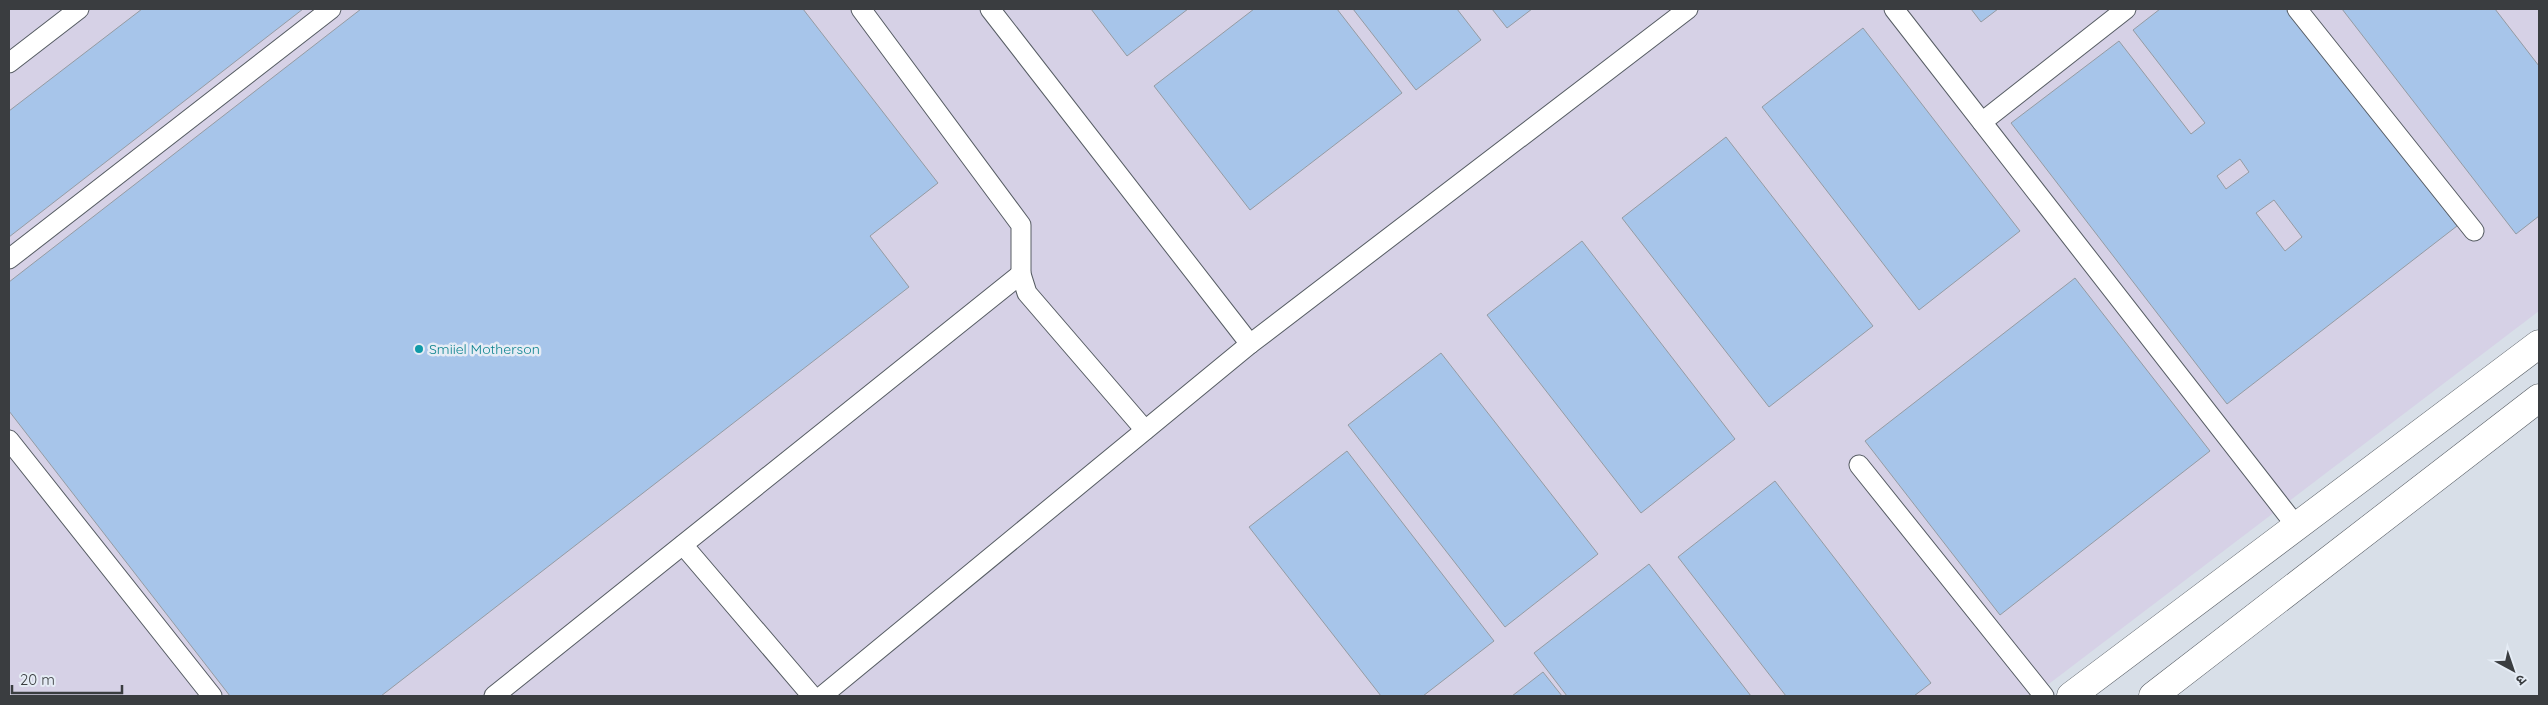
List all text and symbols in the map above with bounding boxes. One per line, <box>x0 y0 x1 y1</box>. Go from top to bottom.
place label: Smiiel Motherson <box>429 340 540 358</box>
marker: Smiiel Motherson <box>413 343 425 355</box>
north arrow <box>2488 645 2538 695</box>
scale bar <box>12 662 122 694</box>
text: 20 m <box>20 670 55 689</box>
text: उ <box>2512 670 2530 690</box>

